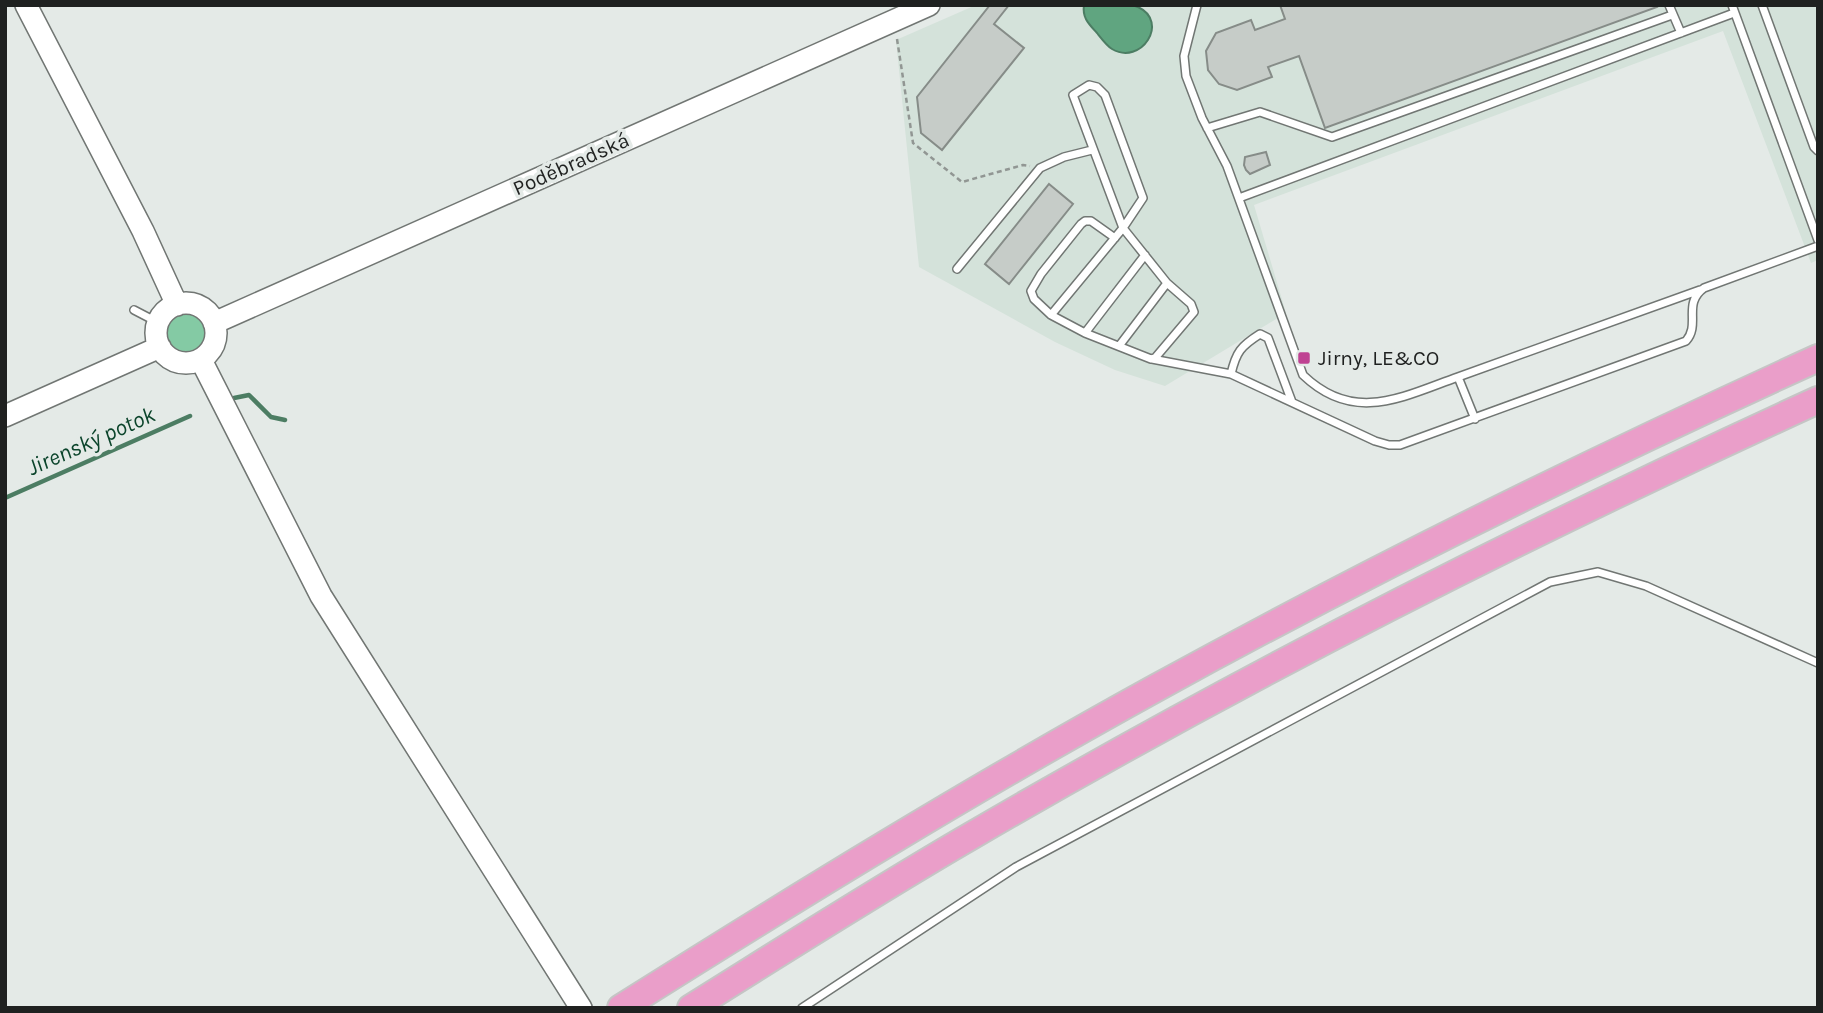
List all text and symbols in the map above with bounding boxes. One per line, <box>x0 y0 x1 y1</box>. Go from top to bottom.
street label: Poděbradská <box>509 128 633 200</box>
place label: Jirny, LE&CO <box>1318 346 1439 370</box>
marker: Jirny, LE&CO <box>1296 350 1312 366</box>
water label: Jirenský potok <box>23 401 159 481</box>

